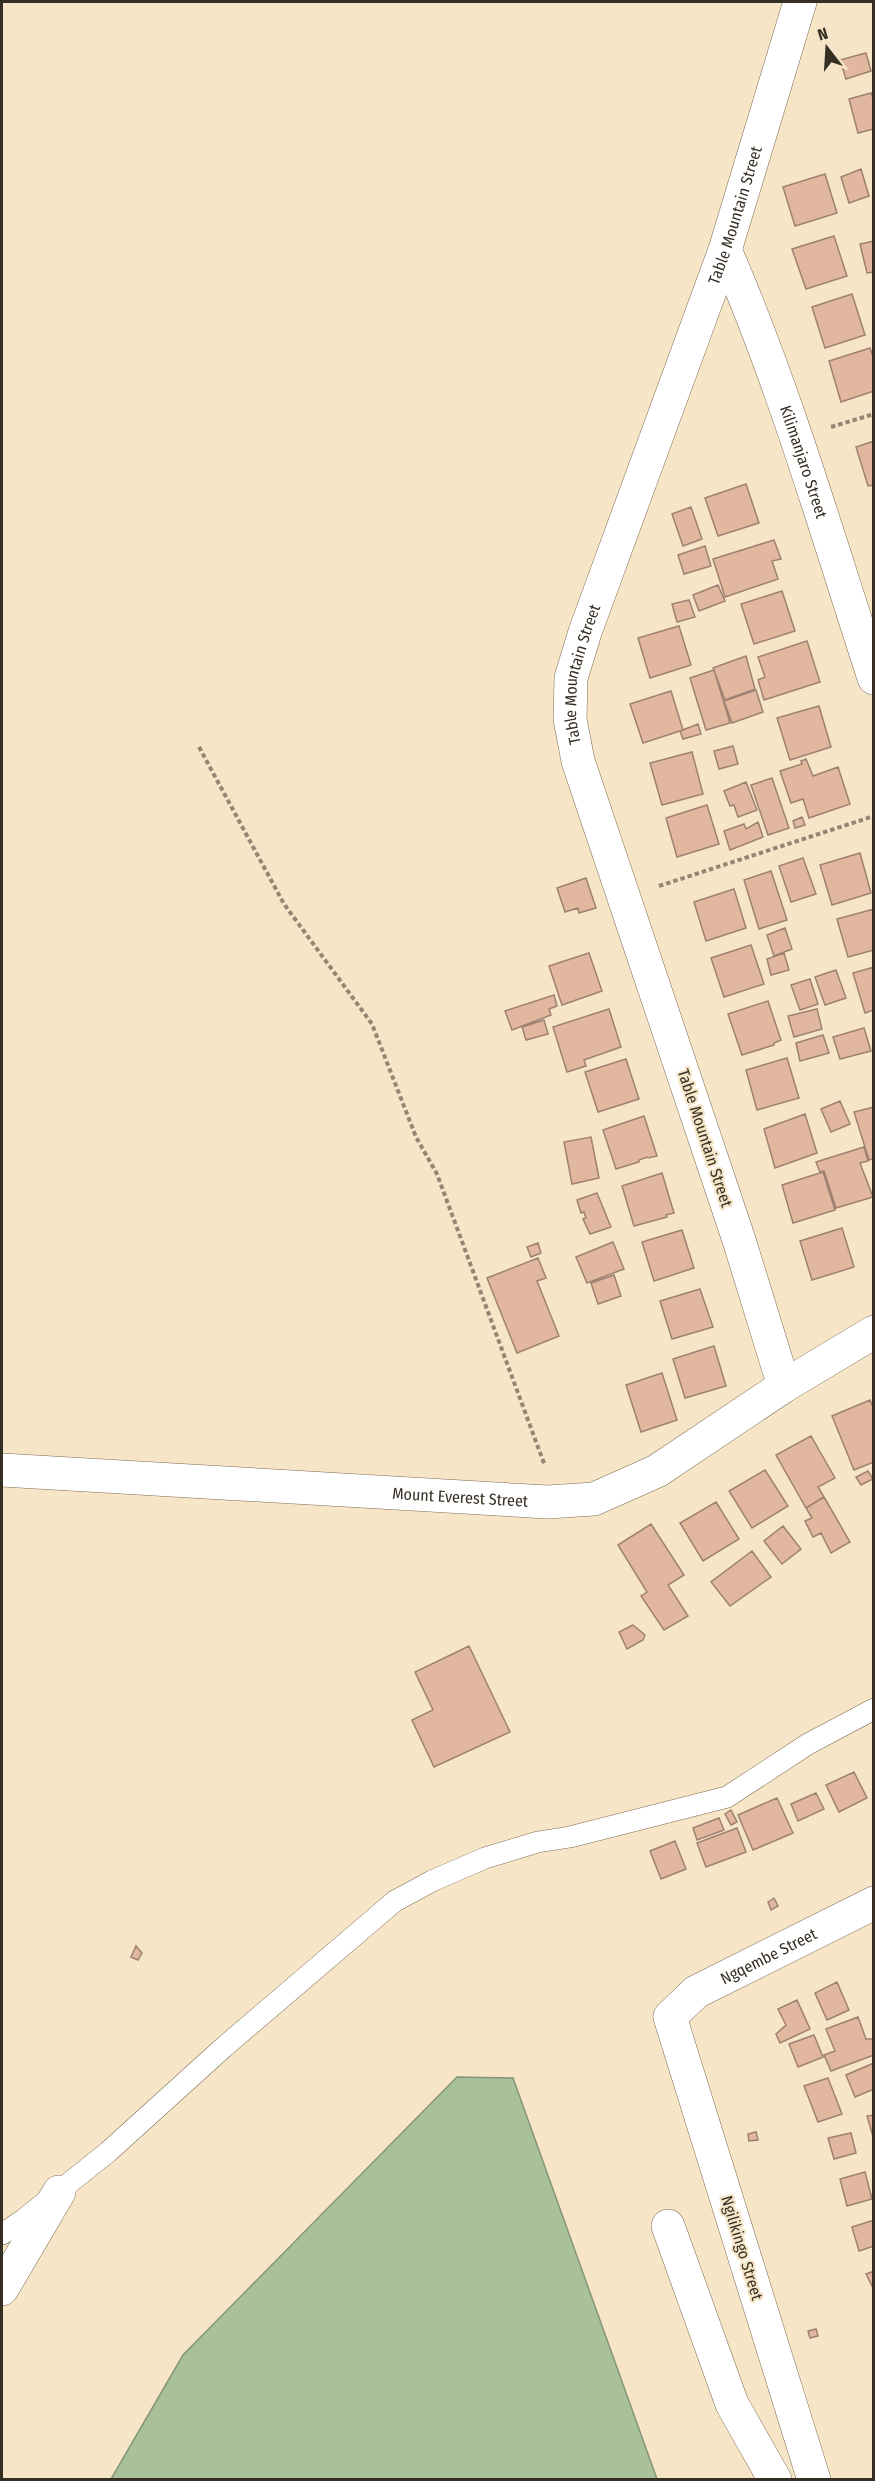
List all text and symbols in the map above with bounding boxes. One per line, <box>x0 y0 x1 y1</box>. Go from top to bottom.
north arrow <box>797 18 857 78</box>
text: N <box>815 24 830 45</box>
street label: Table Mountain Street <box>704 143 766 287</box>
street label: Kilimanjaro Street <box>776 403 832 521</box>
street label: Table Mountain Street <box>560 601 604 746</box>
street label: Table Mountain Street <box>674 1067 737 1210</box>
street label: Mount Everest Street <box>392 1483 529 1510</box>
street label: Ngqembe Street <box>717 1923 821 1988</box>
street label: Ngilikingo Street <box>717 2193 767 2303</box>

